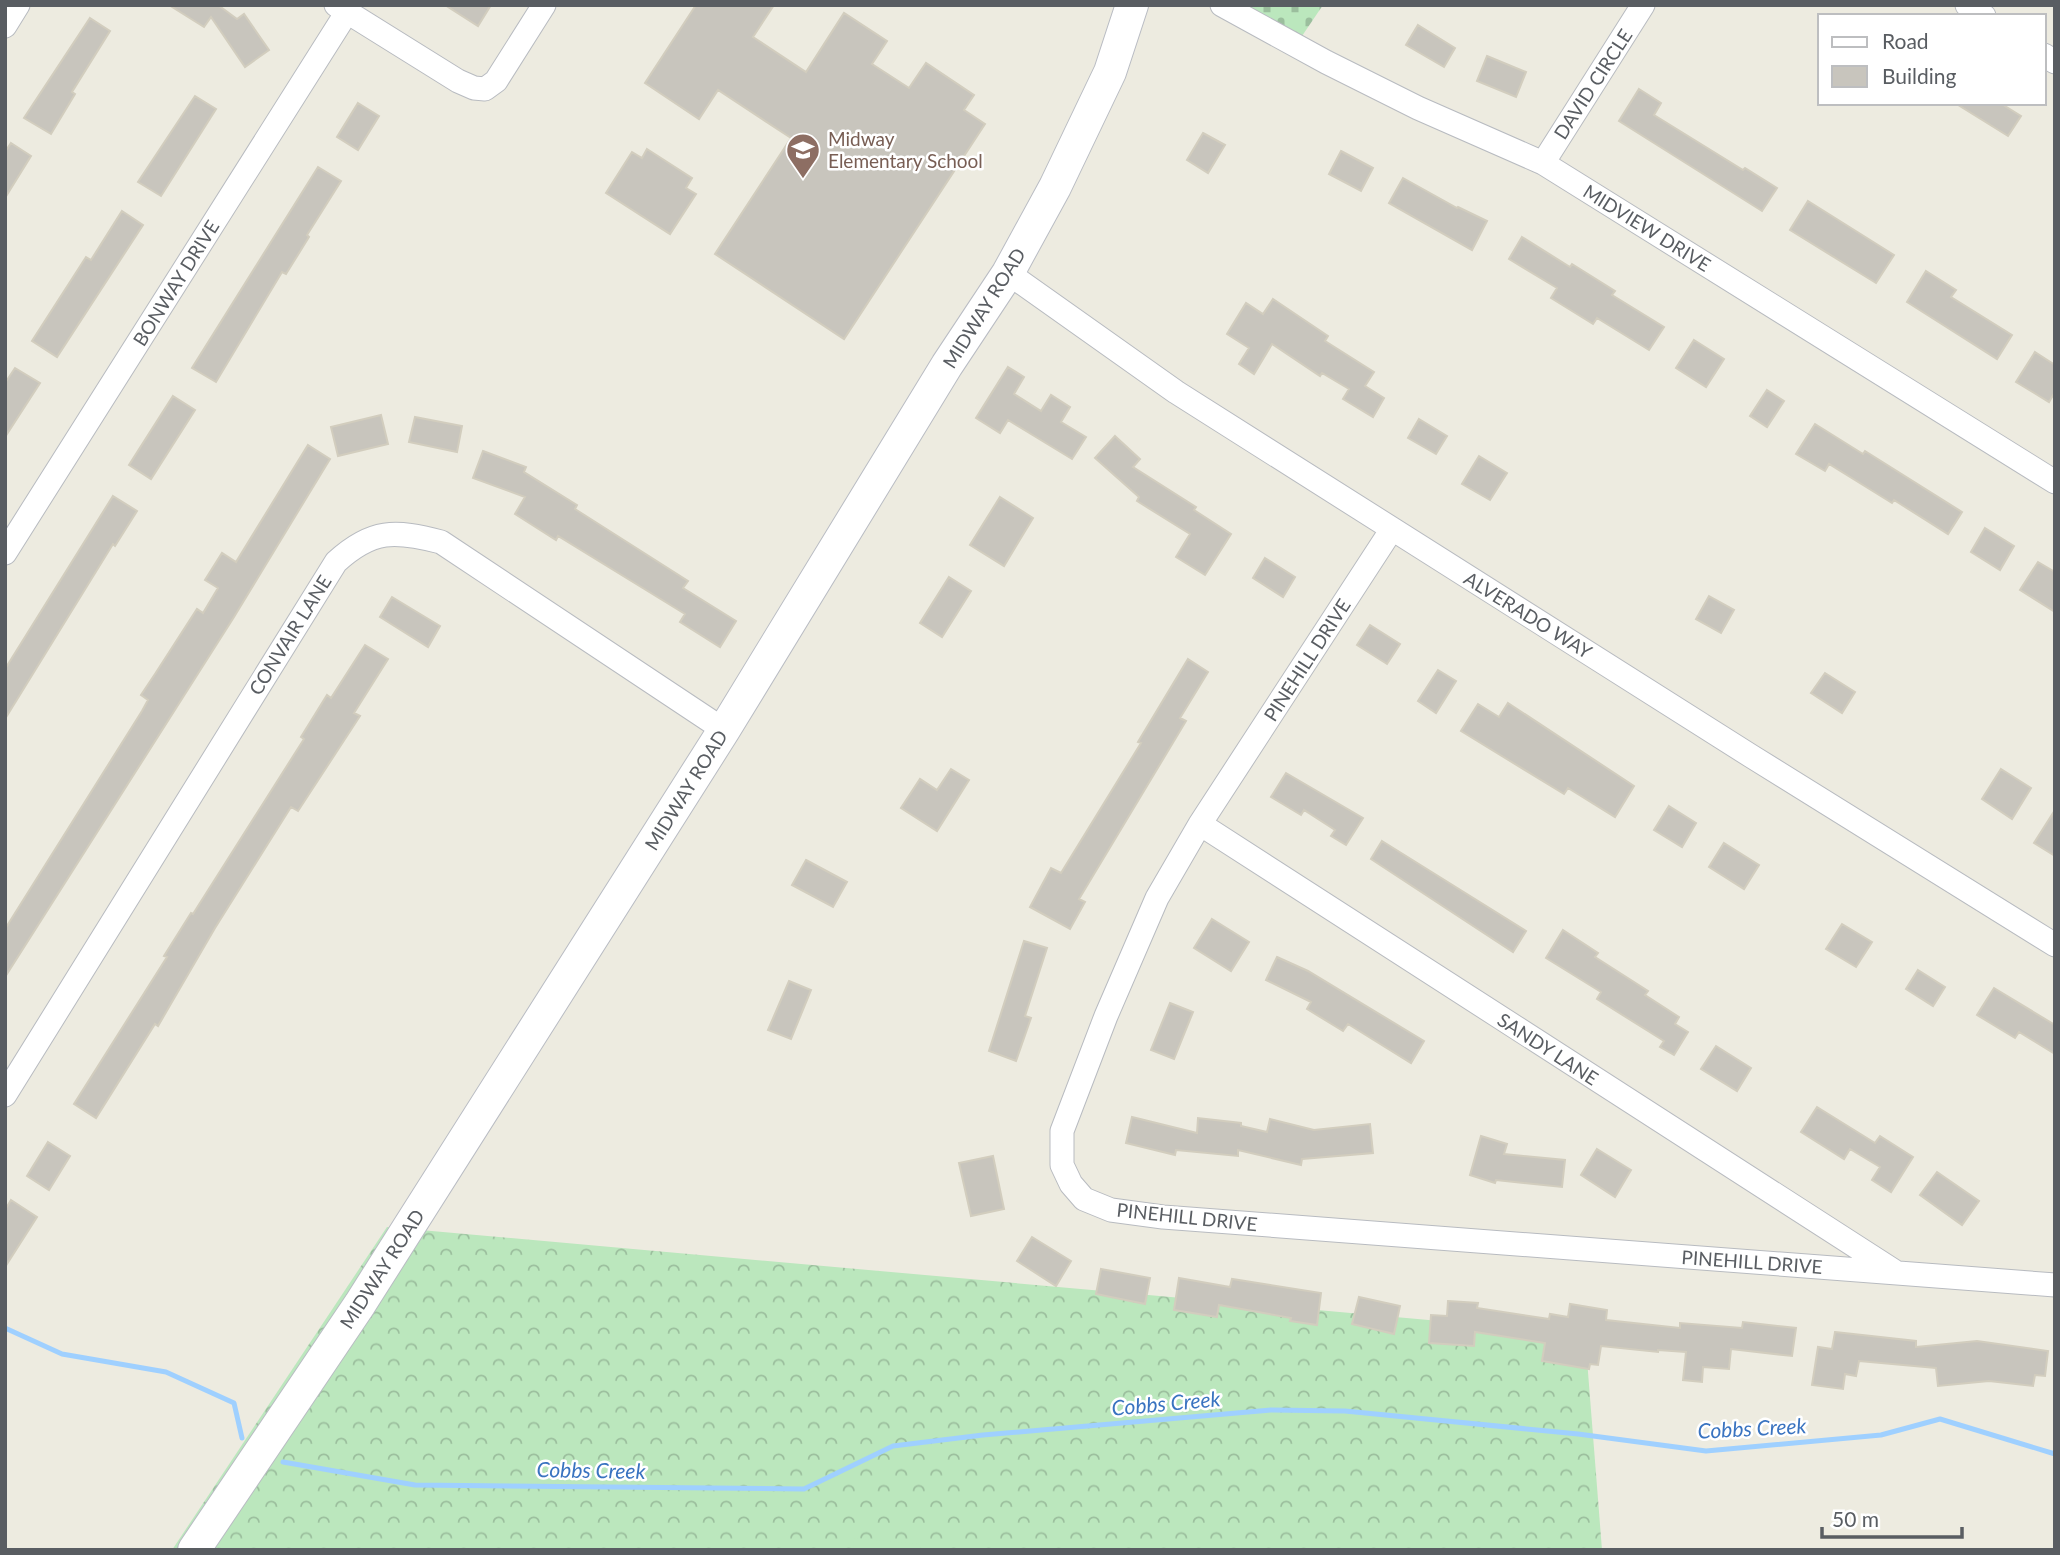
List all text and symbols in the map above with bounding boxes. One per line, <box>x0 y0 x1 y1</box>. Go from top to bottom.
legend <box>1818 14 2046 105</box>
street label: DAVID CIRCLE <box>1548 24 1637 143</box>
text: Road <box>1882 28 1929 53</box>
text: Building <box>1882 63 1957 88</box>
place label: Midway Elementary School <box>828 127 983 172</box>
school or university icon: Midway Elementary School <box>784 131 822 180</box>
street label: MIDVIEW DRIVE <box>1579 179 1715 276</box>
street label: BONWAY DRIVE <box>128 216 223 350</box>
street label: MIDWAY ROAD <box>937 243 1030 372</box>
street label: ALVERADO WAY <box>1460 566 1596 663</box>
street label: CONVAIR LANE <box>244 571 336 699</box>
street label: PINEHILL DRIVE <box>1258 594 1355 725</box>
street label: MIDWAY ROAD <box>639 725 732 854</box>
street label: SANDY LANE <box>1494 1008 1603 1090</box>
street label: PINEHILL DRIVE <box>1116 1198 1259 1235</box>
street label: MIDWAY ROAD <box>334 1205 429 1333</box>
street label: PINEHILL DRIVE <box>1681 1245 1823 1278</box>
water label: Cobbs Creek <box>1110 1385 1222 1420</box>
water label: Cobbs Creek <box>1697 1412 1808 1443</box>
water label: Cobbs Creek <box>536 1456 647 1483</box>
scale bar <box>1822 1496 1962 1540</box>
text: 50 m <box>1832 1506 1879 1531</box>

